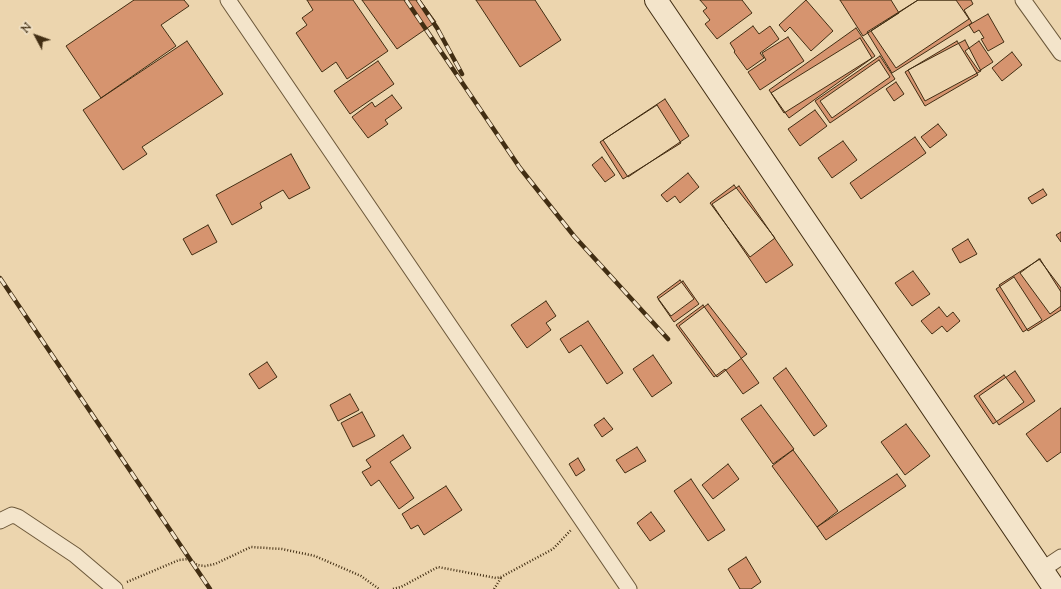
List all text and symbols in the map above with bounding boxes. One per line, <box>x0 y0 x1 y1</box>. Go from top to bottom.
north arrow <box>16 16 56 56</box>
text: N <box>18 20 36 37</box>

